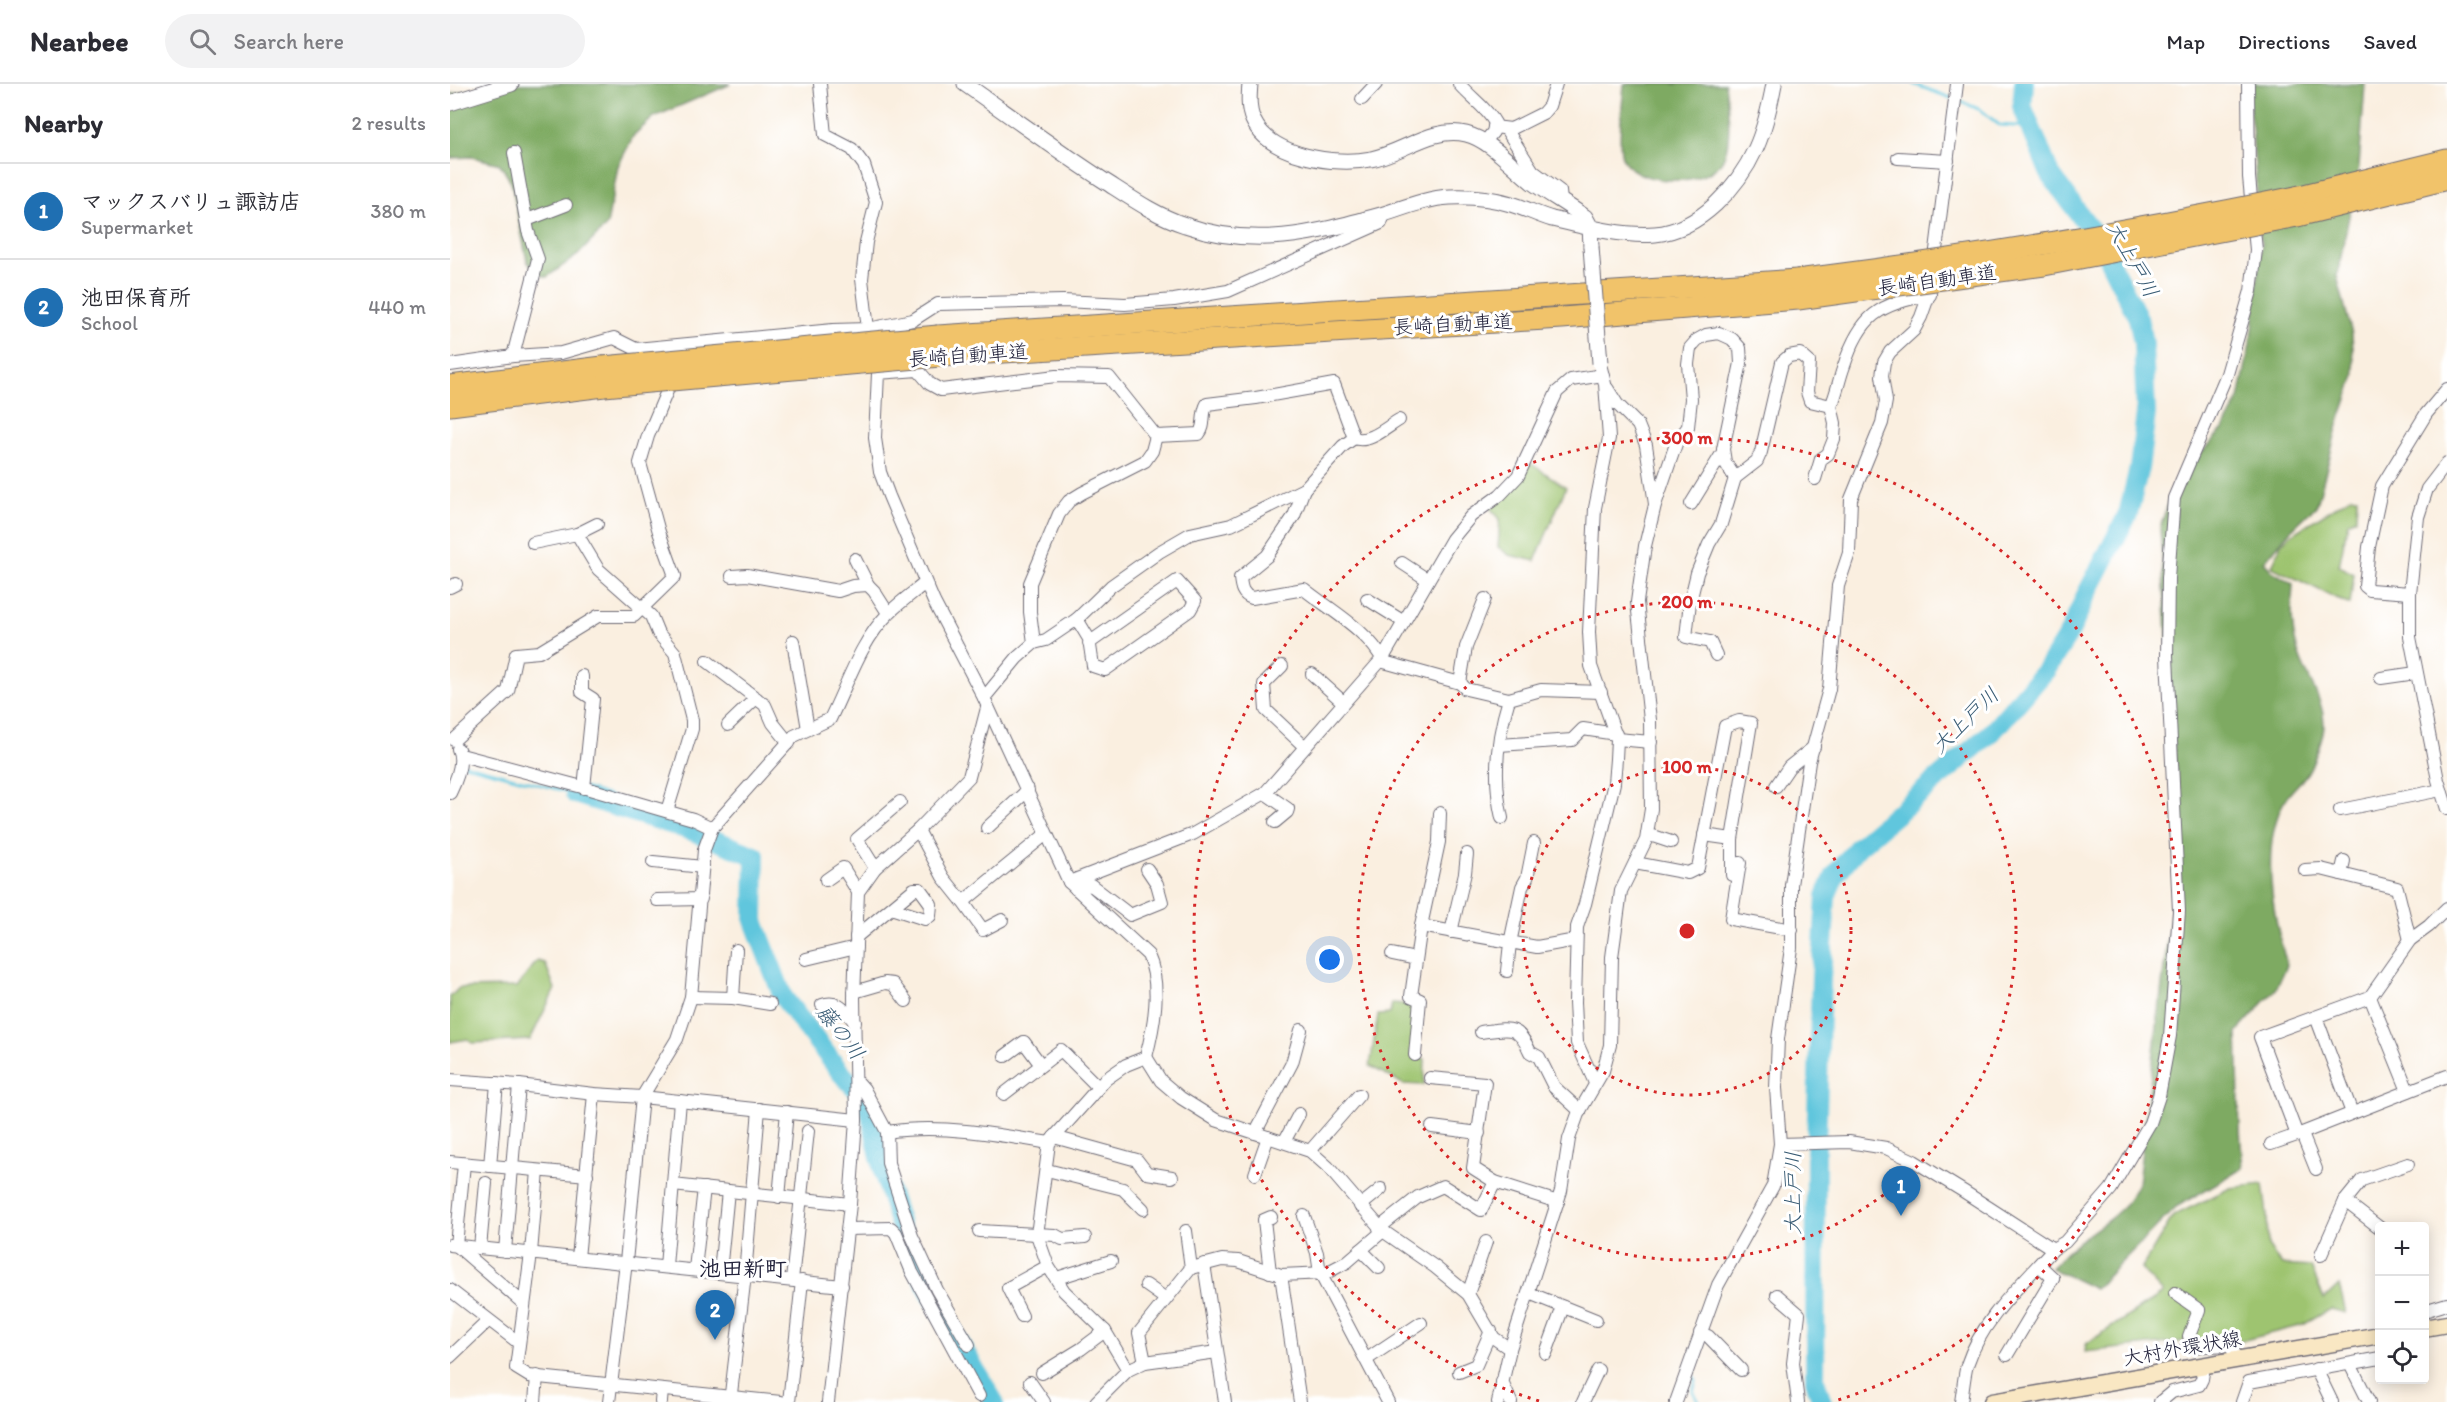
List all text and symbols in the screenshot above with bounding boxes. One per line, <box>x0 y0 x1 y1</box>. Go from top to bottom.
search box <box>165 14 585 68</box>
text: Nearbee <box>30 24 129 58</box>
icon: search <box>186 25 219 58</box>
text: Search here <box>234 28 344 55</box>
text: Map <box>2167 29 2205 54</box>
text: Directions <box>2238 29 2330 54</box>
text: Saved <box>2363 29 2417 54</box>
text: Nearby <box>24 107 103 139</box>
text: 2 results <box>352 111 426 135</box>
text: マックスバリュ諏訪店 <box>81 188 301 215</box>
text: 1 <box>39 199 48 223</box>
text: 380 m <box>371 199 426 223</box>
text: Supermarket <box>81 215 193 239</box>
water label: 大上戸川 <box>2102 216 2164 302</box>
street label: 長崎自動車道 <box>1876 260 1998 300</box>
text: 池田保育所 <box>81 284 191 311</box>
text: 2 <box>38 295 49 319</box>
text: 440 m <box>368 295 426 319</box>
street label: 長崎自動車道 <box>1392 309 1514 339</box>
text: School <box>81 311 138 335</box>
street label: 長崎自動車道 <box>907 339 1029 371</box>
text: 300 m <box>1661 427 1713 449</box>
text: 200 m <box>1662 591 1713 613</box>
water label: 大上戸川 <box>1926 682 2004 758</box>
text: 100 m <box>1662 756 1713 778</box>
centre of rings <box>1677 921 1697 941</box>
your location <box>1315 945 1344 974</box>
water label: 藤の川 <box>812 999 870 1065</box>
water label: 大上戸川 <box>1780 1151 1805 1235</box>
pin: 1 <box>1882 1166 1920 1216</box>
map controls <box>2375 1222 2429 1384</box>
button: + <box>2375 1222 2429 1276</box>
district label: 池田新町 <box>699 1255 787 1282</box>
button: − <box>2375 1276 2429 1330</box>
pin: 2 <box>696 1290 734 1340</box>
street label: 大村外環状線 <box>2121 1326 2243 1370</box>
button: locate <box>2375 1330 2429 1384</box>

